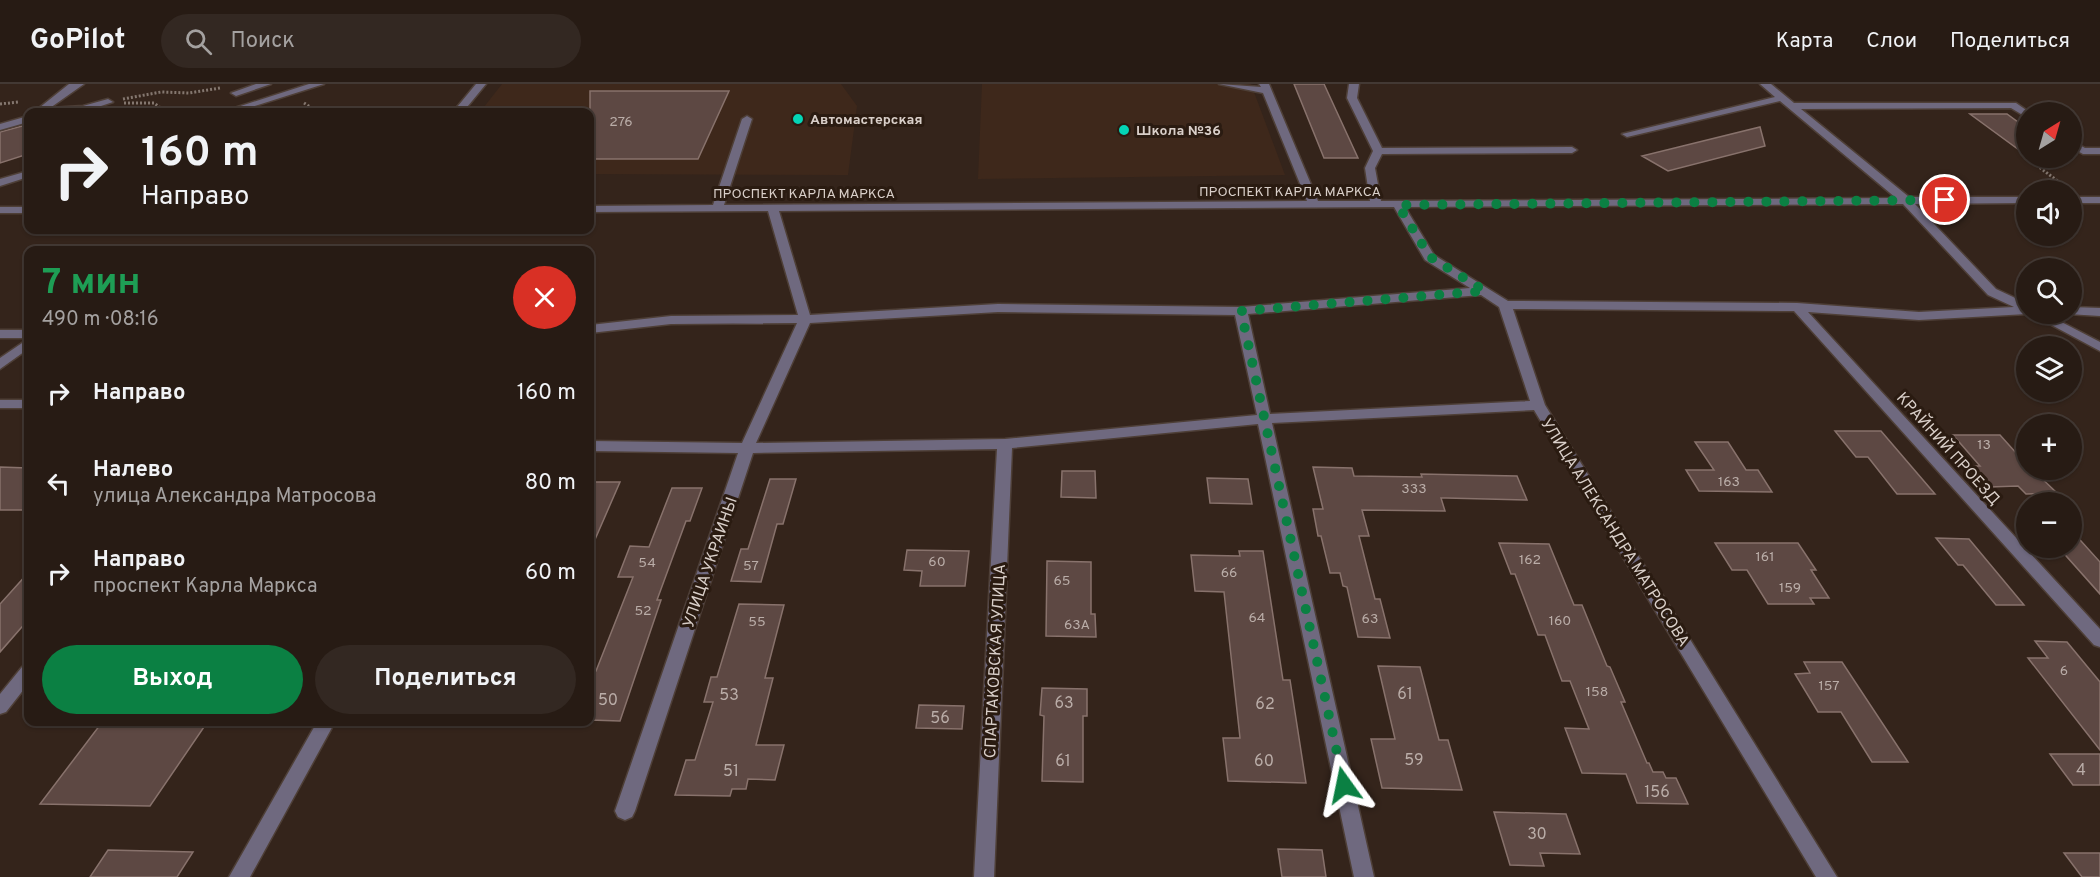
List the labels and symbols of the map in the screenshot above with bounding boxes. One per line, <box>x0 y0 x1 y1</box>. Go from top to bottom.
north arrow <box>2016 102 2082 168</box>
marker: Автомастерская <box>791 112 805 126</box>
place label: Автомастерская <box>810 112 923 129</box>
house number: 276 <box>609 114 633 131</box>
marker: Школа №36 <box>1117 123 1131 137</box>
place label: Школа №36 <box>1136 123 1221 140</box>
pin <box>1919 174 1970 225</box>
street label: ПРОСПЕКТ КАРЛА МАРКСА <box>1199 184 1381 201</box>
street label: ПРОСПЕКТ КАРЛА МАРКСА <box>713 186 895 203</box>
street label: КРАЙНИЙ ПРОЕЗД <box>1891 387 2005 510</box>
street label: УЛИЦА АЛЕКСАНДРА МАТРОСОВА <box>1536 415 1693 651</box>
house number: 13 <box>1977 437 1991 454</box>
house number: 163 <box>1718 474 1740 491</box>
house number: 333 <box>1401 481 1427 498</box>
street label: УЛИЦА УКРАИНЫ <box>679 495 743 631</box>
house number: 161 <box>1756 549 1774 566</box>
house number: 162 <box>1519 552 1541 569</box>
house number: 60 <box>928 554 946 571</box>
house number: 54 <box>638 555 656 572</box>
house number: 57 <box>743 558 759 575</box>
street label: СПАРТАКОВСКАЯ УЛИЦА <box>981 563 1011 759</box>
house number: 66 <box>1221 565 1237 582</box>
house number: 65 <box>1053 573 1071 590</box>
house number: 159 <box>1779 580 1801 597</box>
house number: 52 <box>634 603 652 620</box>
house number: 64 <box>1248 610 1266 627</box>
house number: 63 <box>1362 611 1378 628</box>
house number: 160 <box>1549 613 1571 630</box>
house number: 55 <box>748 614 766 631</box>
house number: 63А <box>1064 617 1090 634</box>
house number: 6 <box>2060 663 2068 680</box>
house number: 157 <box>1818 678 1840 695</box>
house number: 158 <box>1586 684 1608 701</box>
house number: 61 <box>1397 685 1413 705</box>
house number: 53 <box>719 686 739 706</box>
house number: 50 <box>598 691 618 711</box>
house number: 63 <box>1054 694 1074 714</box>
house number: 62 <box>1255 695 1275 715</box>
house number: 56 <box>930 709 950 729</box>
house number: 59 <box>1404 751 1424 771</box>
house number: 61 <box>1055 752 1071 772</box>
house number: 60 <box>1254 752 1274 772</box>
position arrow <box>1312 753 1376 817</box>
house number: 4 <box>2076 761 2086 781</box>
house number: 51 <box>723 762 739 782</box>
house number: 156 <box>1644 783 1670 803</box>
house number: 30 <box>1527 825 1547 845</box>

